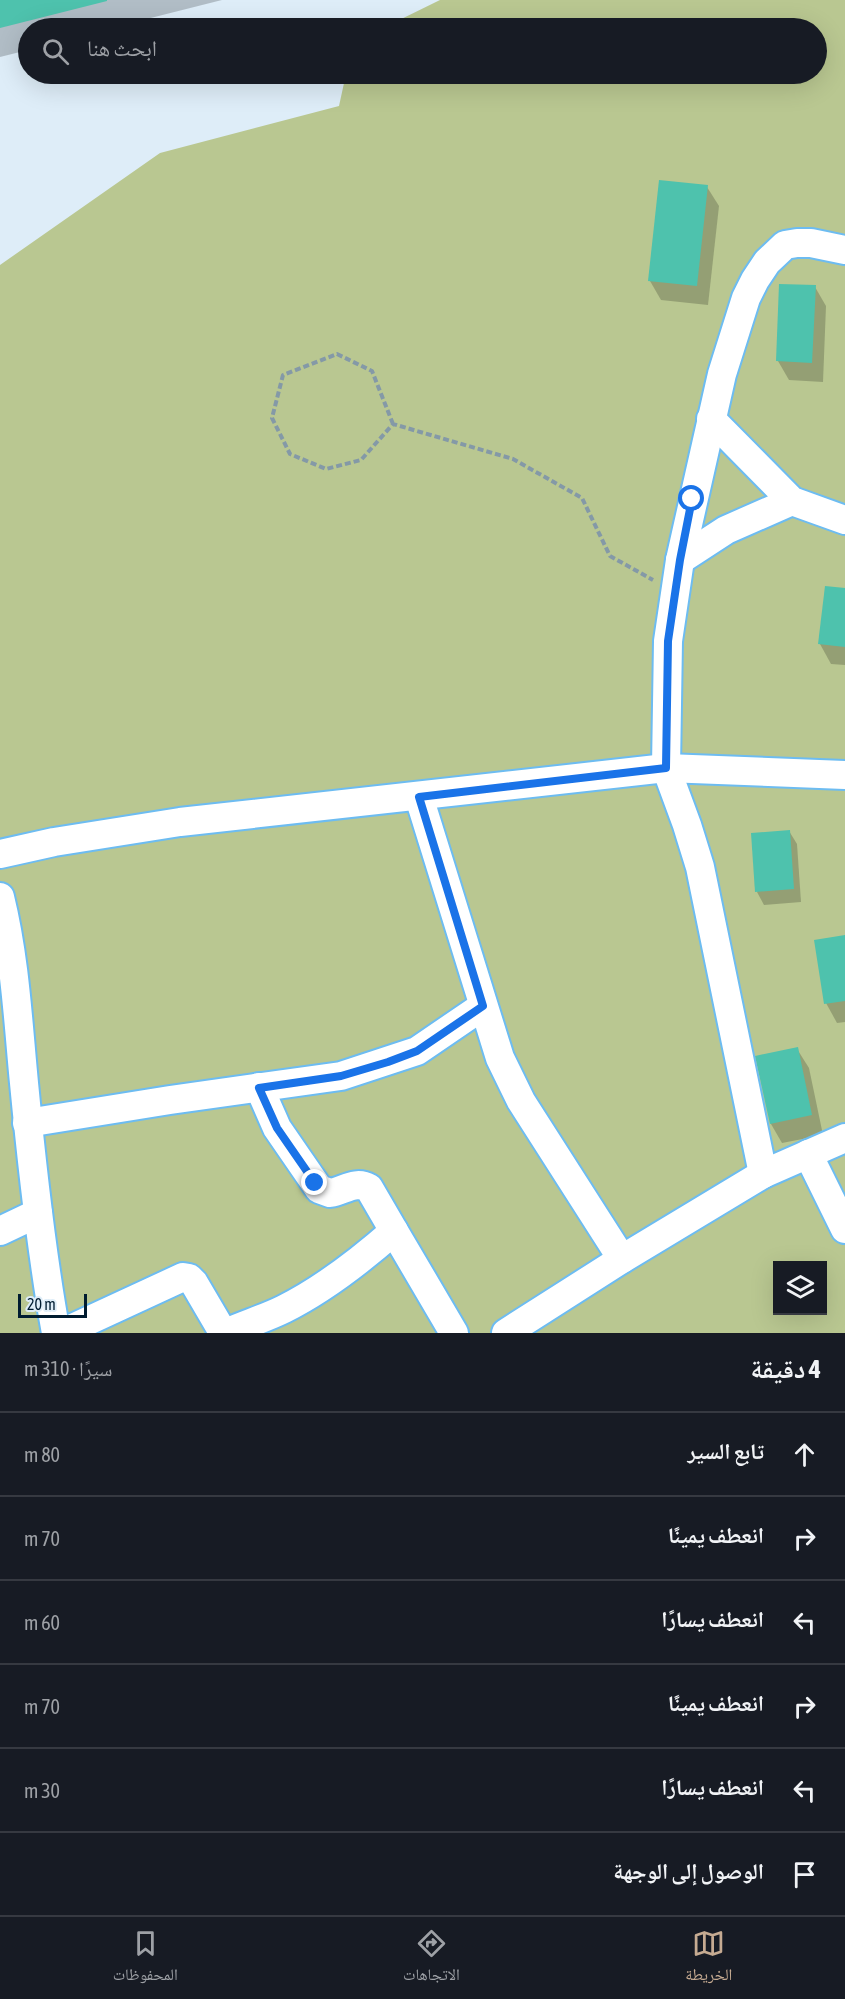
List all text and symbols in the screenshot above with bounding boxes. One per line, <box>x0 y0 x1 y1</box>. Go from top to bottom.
search box <box>18 18 827 84</box>
icon: search <box>39 35 72 68</box>
text: ابحث هنا <box>87 35 157 61</box>
route start <box>678 485 704 511</box>
route end <box>301 1169 327 1195</box>
map controls <box>773 1261 827 1315</box>
button: layers <box>773 1261 827 1315</box>
scale bar <box>18 1291 87 1318</box>
text: 20 m <box>27 1295 56 1313</box>
text: 4 دقيقة <box>751 1354 821 1384</box>
text: سيرًا · 310 m <box>24 1357 112 1380</box>
text: تابع السير <box>688 1438 764 1464</box>
icon: ahead <box>788 1438 821 1471</box>
text: 80 m <box>24 1443 60 1466</box>
text: انعطف يمينًا <box>668 1522 764 1548</box>
icon: right <box>788 1522 821 1555</box>
text: 70 m <box>24 1527 60 1550</box>
text: انعطف يسارًا <box>661 1606 764 1632</box>
icon: left <box>788 1606 821 1639</box>
text: 60 m <box>24 1611 60 1634</box>
text: انعطف يمينًا <box>668 1690 764 1716</box>
icon: right <box>788 1690 821 1723</box>
text: 70 m <box>24 1695 60 1718</box>
text: انعطف يسارًا <box>661 1774 764 1800</box>
icon: left <box>788 1774 821 1807</box>
text: 30 m <box>24 1779 60 1802</box>
text: الوصول إلى الوجهة <box>613 1858 764 1884</box>
icon: arrive <box>788 1858 821 1891</box>
tab: المحفوظات <box>113 1927 178 1990</box>
tab: الاتجاهات <box>403 1927 460 1990</box>
tab: الخريطة <box>685 1927 732 1990</box>

